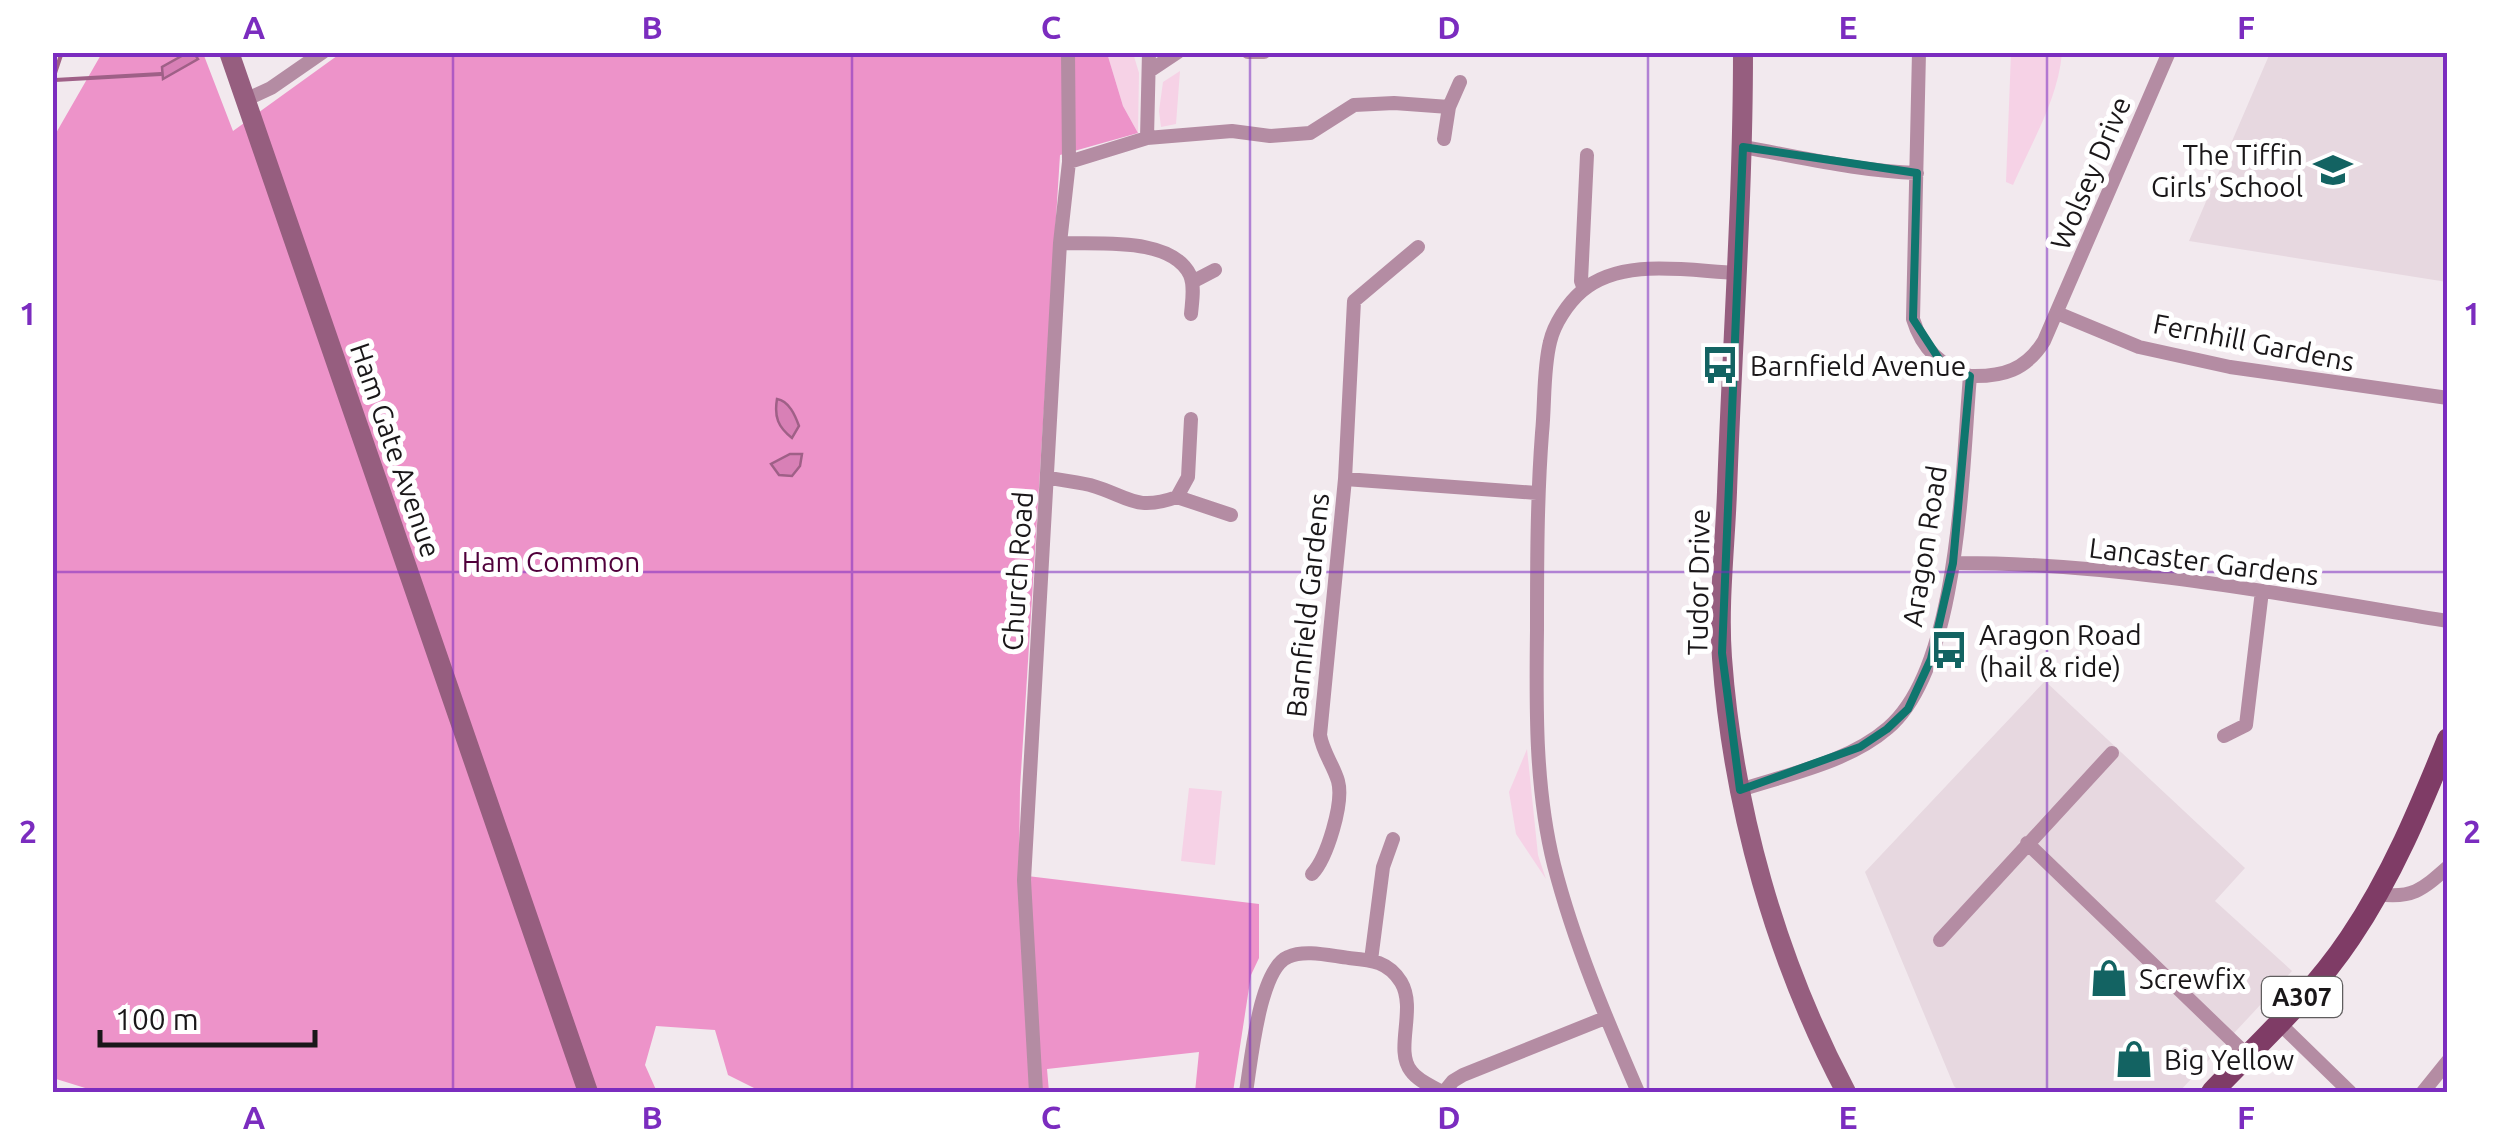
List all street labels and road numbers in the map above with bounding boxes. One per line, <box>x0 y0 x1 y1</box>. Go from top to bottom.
street label: Wolsey Drive <box>2044 92 2136 254</box>
street label: Fernhill Gardens <box>2151 307 2357 377</box>
street label: Ham Gate Avenue <box>345 339 447 561</box>
street label: Aragon Road <box>1896 463 1952 629</box>
street label: Church Road <box>996 490 1038 652</box>
street label: Barnfield Gardens <box>1280 491 1334 719</box>
street label: Tudor Drive <box>1681 508 1715 656</box>
street label: Lancaster Gardens <box>2087 532 2321 590</box>
road number: A307 <box>2262 977 2342 1017</box>

